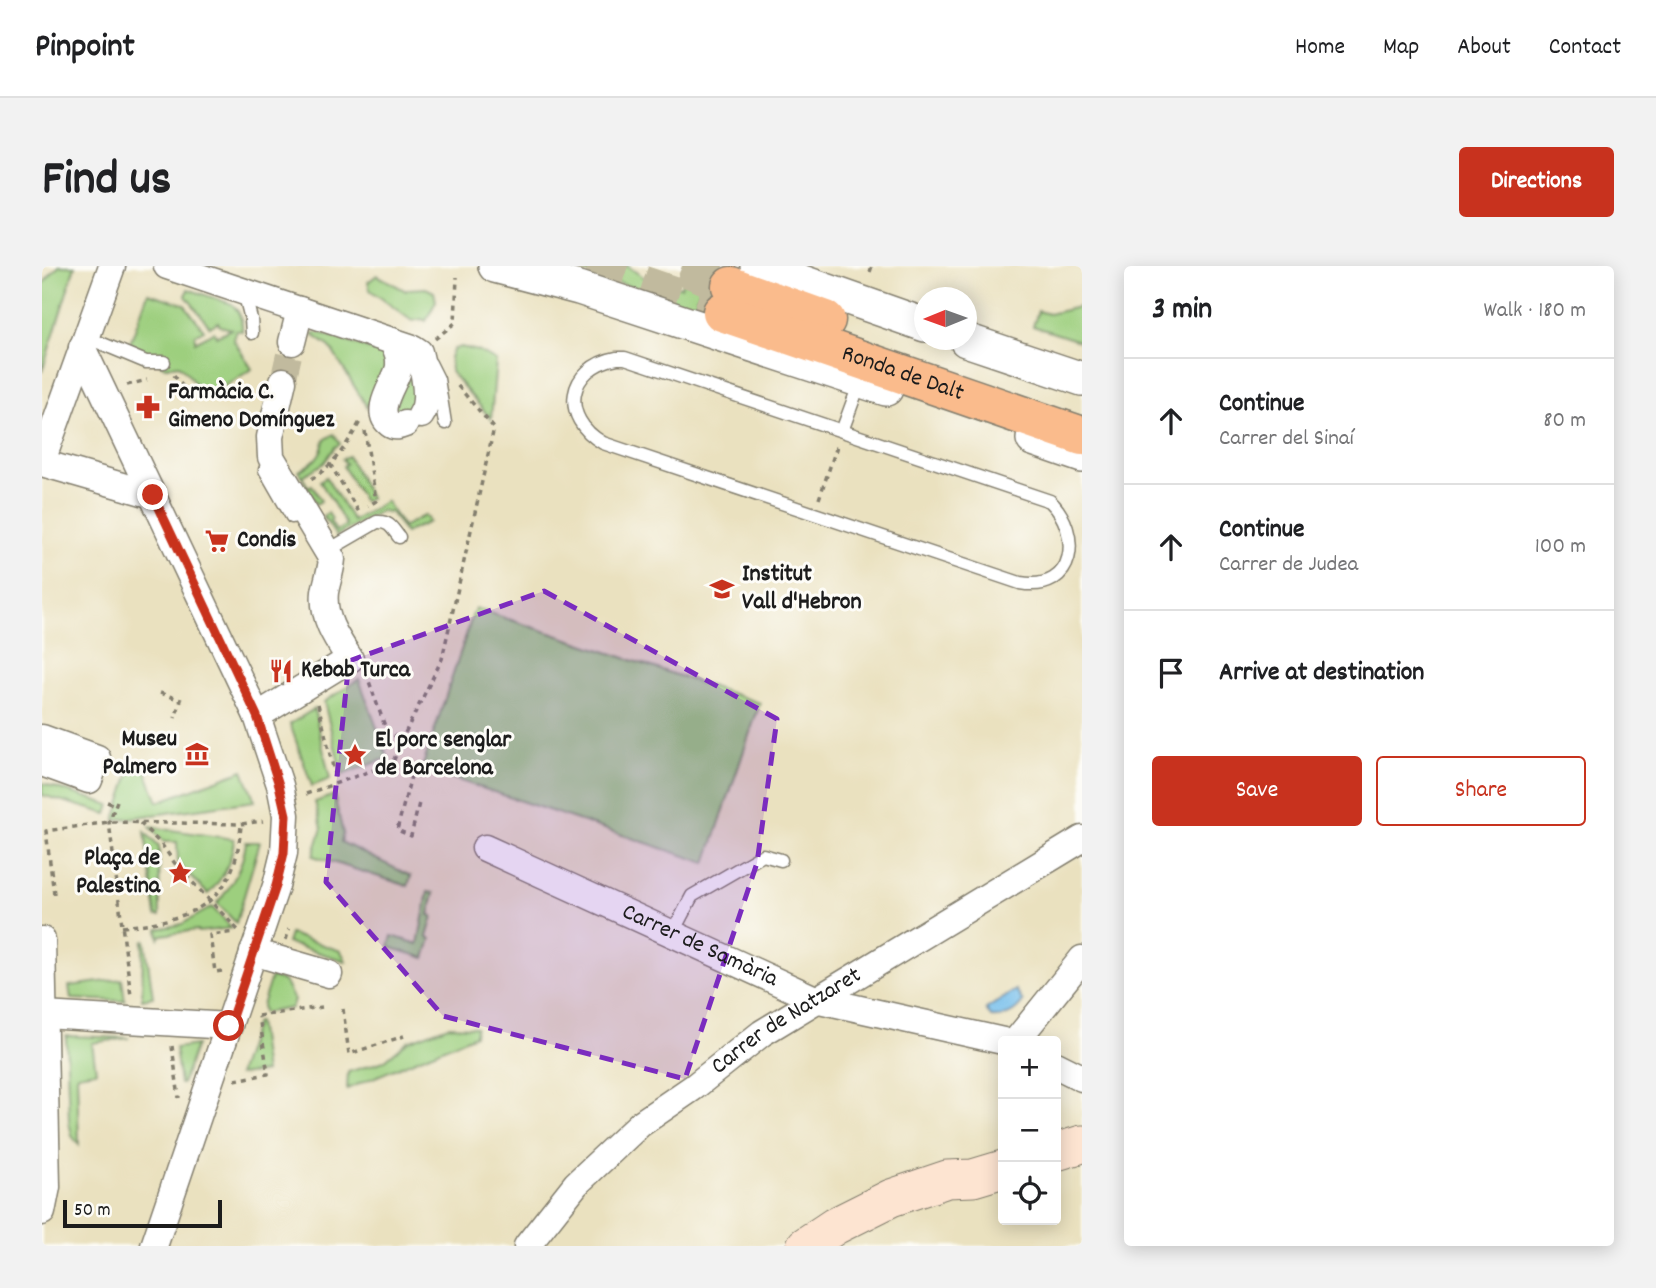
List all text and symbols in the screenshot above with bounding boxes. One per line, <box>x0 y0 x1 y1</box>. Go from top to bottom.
text: Pinpoint <box>35 25 135 72</box>
text: Home <box>1295 31 1345 65</box>
text: Map <box>1383 31 1419 65</box>
text: About <box>1457 31 1511 65</box>
text: Contact <box>1549 31 1621 65</box>
text: Find us <box>42 147 171 217</box>
button: Directions <box>1459 147 1614 217</box>
north arrow <box>914 287 977 350</box>
text: 3 min <box>1152 290 1212 333</box>
text: Walk · 180 m <box>1483 295 1586 328</box>
street label: Ronda de Dalt <box>837 337 968 411</box>
place label: Farmàcia C. Gimeno Domínguez <box>168 376 335 438</box>
text: Continue <box>1219 386 1304 423</box>
pharmacy icon: Farmàcia C. Gimeno Domínguez <box>134 393 162 421</box>
icon: ahead <box>1152 402 1190 440</box>
text: 80 m <box>1543 405 1586 438</box>
text: Carrer del Sinaí <box>1219 423 1354 456</box>
route end <box>137 479 168 510</box>
text: Continue <box>1219 512 1304 549</box>
place label: Condis <box>237 524 296 558</box>
supermarket icon: Condis <box>203 527 231 555</box>
icon: ahead <box>1152 528 1190 566</box>
text: 100 m <box>1535 531 1586 564</box>
text: Carrer de Judea <box>1219 549 1358 582</box>
place label: Institut Vall d'Hebron <box>742 558 862 620</box>
school or university icon: Institut Vall d'Hebron <box>708 575 736 603</box>
place label: Kebab Turca <box>301 654 411 688</box>
icon: arrive <box>1152 654 1190 692</box>
text: Arrive at destination <box>1219 655 1424 692</box>
restaurant icon: Kebab Turca <box>267 657 295 685</box>
place label: Museu Palmero <box>103 723 177 785</box>
place label: El porc senglar de Barcelona <box>375 724 512 786</box>
museum icon: Museu Palmero <box>183 740 211 768</box>
place icon: El porc senglar de Barcelona <box>341 741 369 769</box>
button: Save <box>1152 756 1362 826</box>
button: Share <box>1376 756 1586 826</box>
place label: Plaça de Palestina <box>76 842 161 904</box>
place icon: Plaça de Palestina <box>166 859 194 887</box>
street label: Carrer de Samària <box>616 896 784 997</box>
street label: Carrer de Natzaret <box>704 959 868 1084</box>
route start <box>213 1010 244 1041</box>
map controls <box>998 1036 1061 1225</box>
button: + <box>998 1036 1061 1099</box>
button: − <box>998 1099 1061 1162</box>
button: locate <box>998 1162 1061 1225</box>
scale bar <box>63 1197 222 1229</box>
text: 50 m <box>74 1198 111 1225</box>

